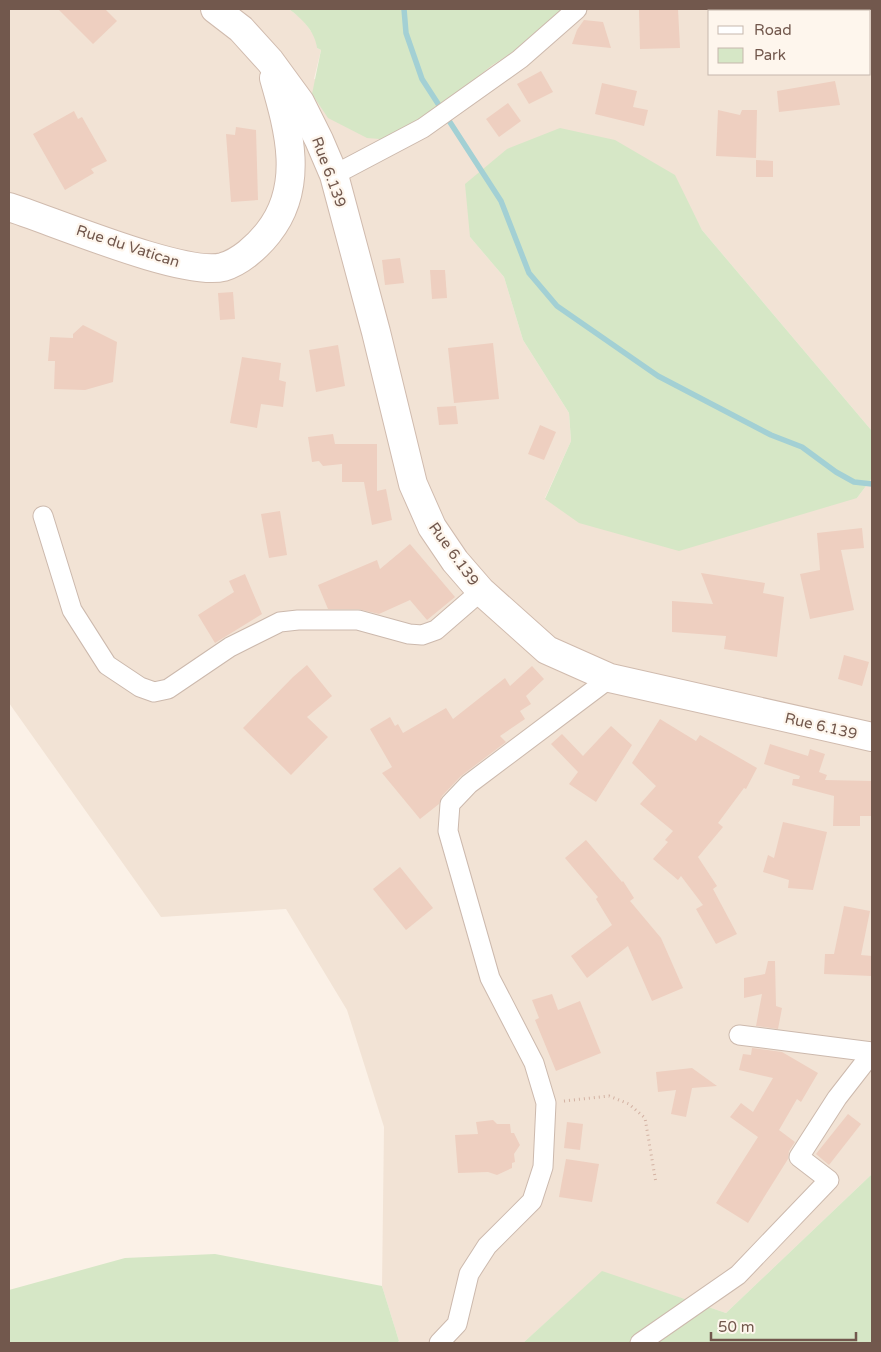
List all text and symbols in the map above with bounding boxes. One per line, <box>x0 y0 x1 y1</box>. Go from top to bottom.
legend <box>708 10 871 75</box>
text: Road <box>754 21 792 39</box>
text: Park <box>754 46 786 64</box>
street label: Rue 6.139 <box>308 134 350 210</box>
street label: Rue du Vatican <box>74 221 182 271</box>
street label: Rue 6.139 <box>425 519 483 589</box>
street label: Rue 6.139 <box>783 709 859 743</box>
scale bar <box>711 1310 856 1342</box>
text: 50 m <box>718 1318 755 1336</box>

